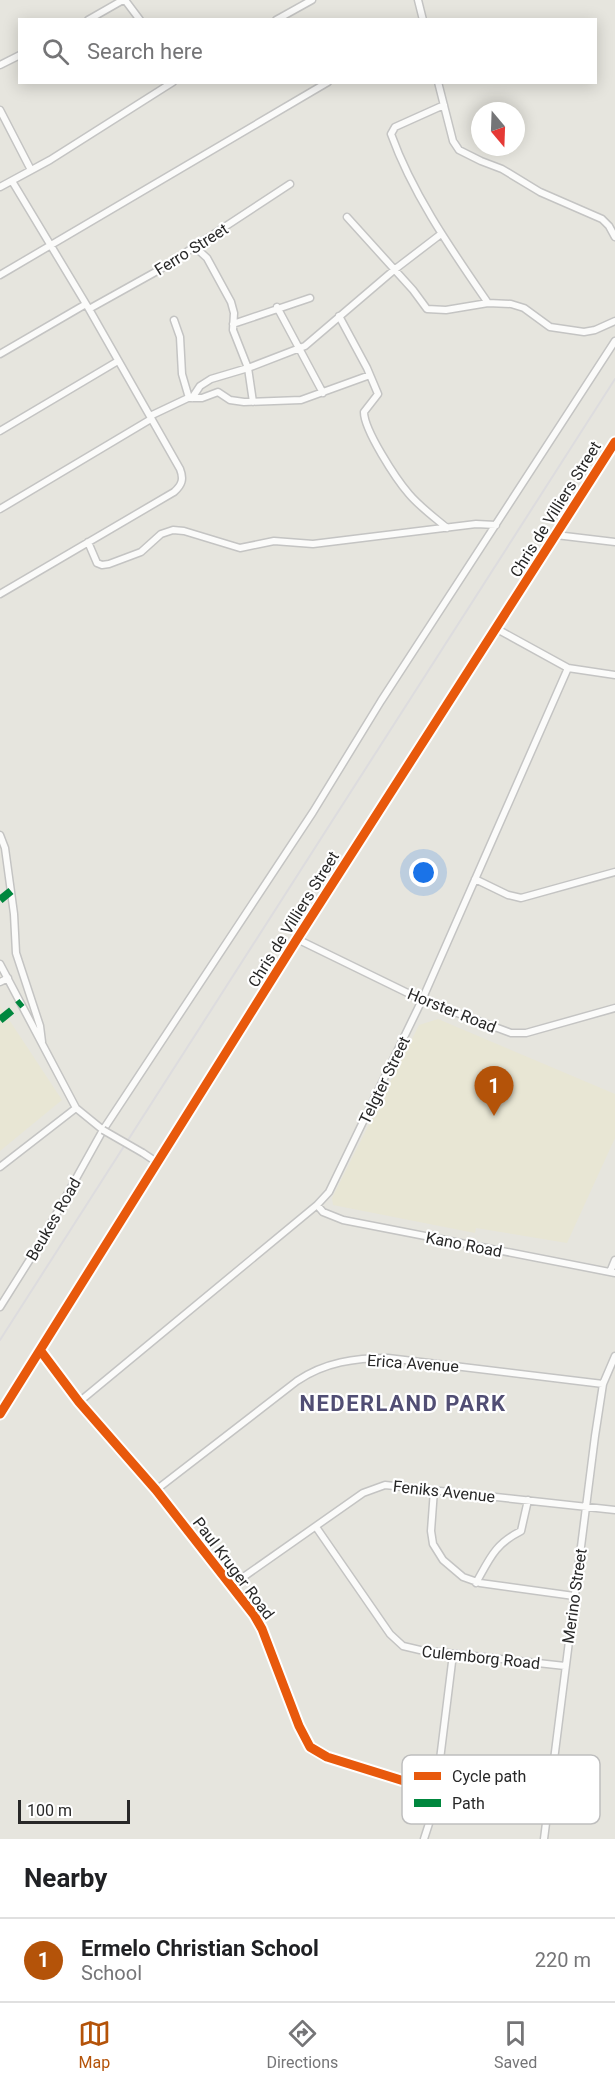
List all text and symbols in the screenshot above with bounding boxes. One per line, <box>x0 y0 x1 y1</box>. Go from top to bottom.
search box <box>18 18 597 84</box>
icon: search <box>39 35 72 68</box>
text: Search here <box>87 39 203 64</box>
north arrow <box>471 102 525 156</box>
street label: Ferro Street <box>151 219 232 280</box>
street label: Chris de Villiers Street <box>506 438 605 581</box>
street label: Chris de Villiers Street <box>244 848 343 991</box>
your location <box>409 858 438 887</box>
street label: Horster Road <box>405 984 499 1037</box>
street label: Telgter Street <box>355 1033 414 1127</box>
pin: 1 <box>474 1066 514 1116</box>
street label: Beukes Road <box>22 1174 85 1264</box>
street label: Kano Road <box>424 1228 504 1261</box>
street label: Erica Avenue <box>367 1351 459 1376</box>
district label: NEDERLAND PARK <box>299 1391 507 1416</box>
street label: Feniks Avenue <box>392 1477 496 1506</box>
street label: Paul Kruger Road <box>189 1513 278 1623</box>
street label: Merino Street <box>558 1547 591 1645</box>
street label: Culemborg Road <box>421 1642 541 1673</box>
legend <box>402 1755 600 1824</box>
text: Cycle path <box>452 1767 526 1786</box>
text: Path <box>452 1794 485 1813</box>
scale bar <box>18 1797 130 1824</box>
text: 100 m <box>27 1801 72 1820</box>
text: Nearby <box>24 1863 107 1893</box>
text: Ermelo Christian School <box>81 1936 319 1961</box>
text: 1 <box>38 1948 49 1972</box>
text: 220 m <box>535 1948 591 1972</box>
text: School <box>81 1961 142 1985</box>
tab: Map <box>78 2017 111 2072</box>
tab: Directions <box>266 2017 338 2072</box>
tab: Saved <box>494 2017 537 2072</box>

